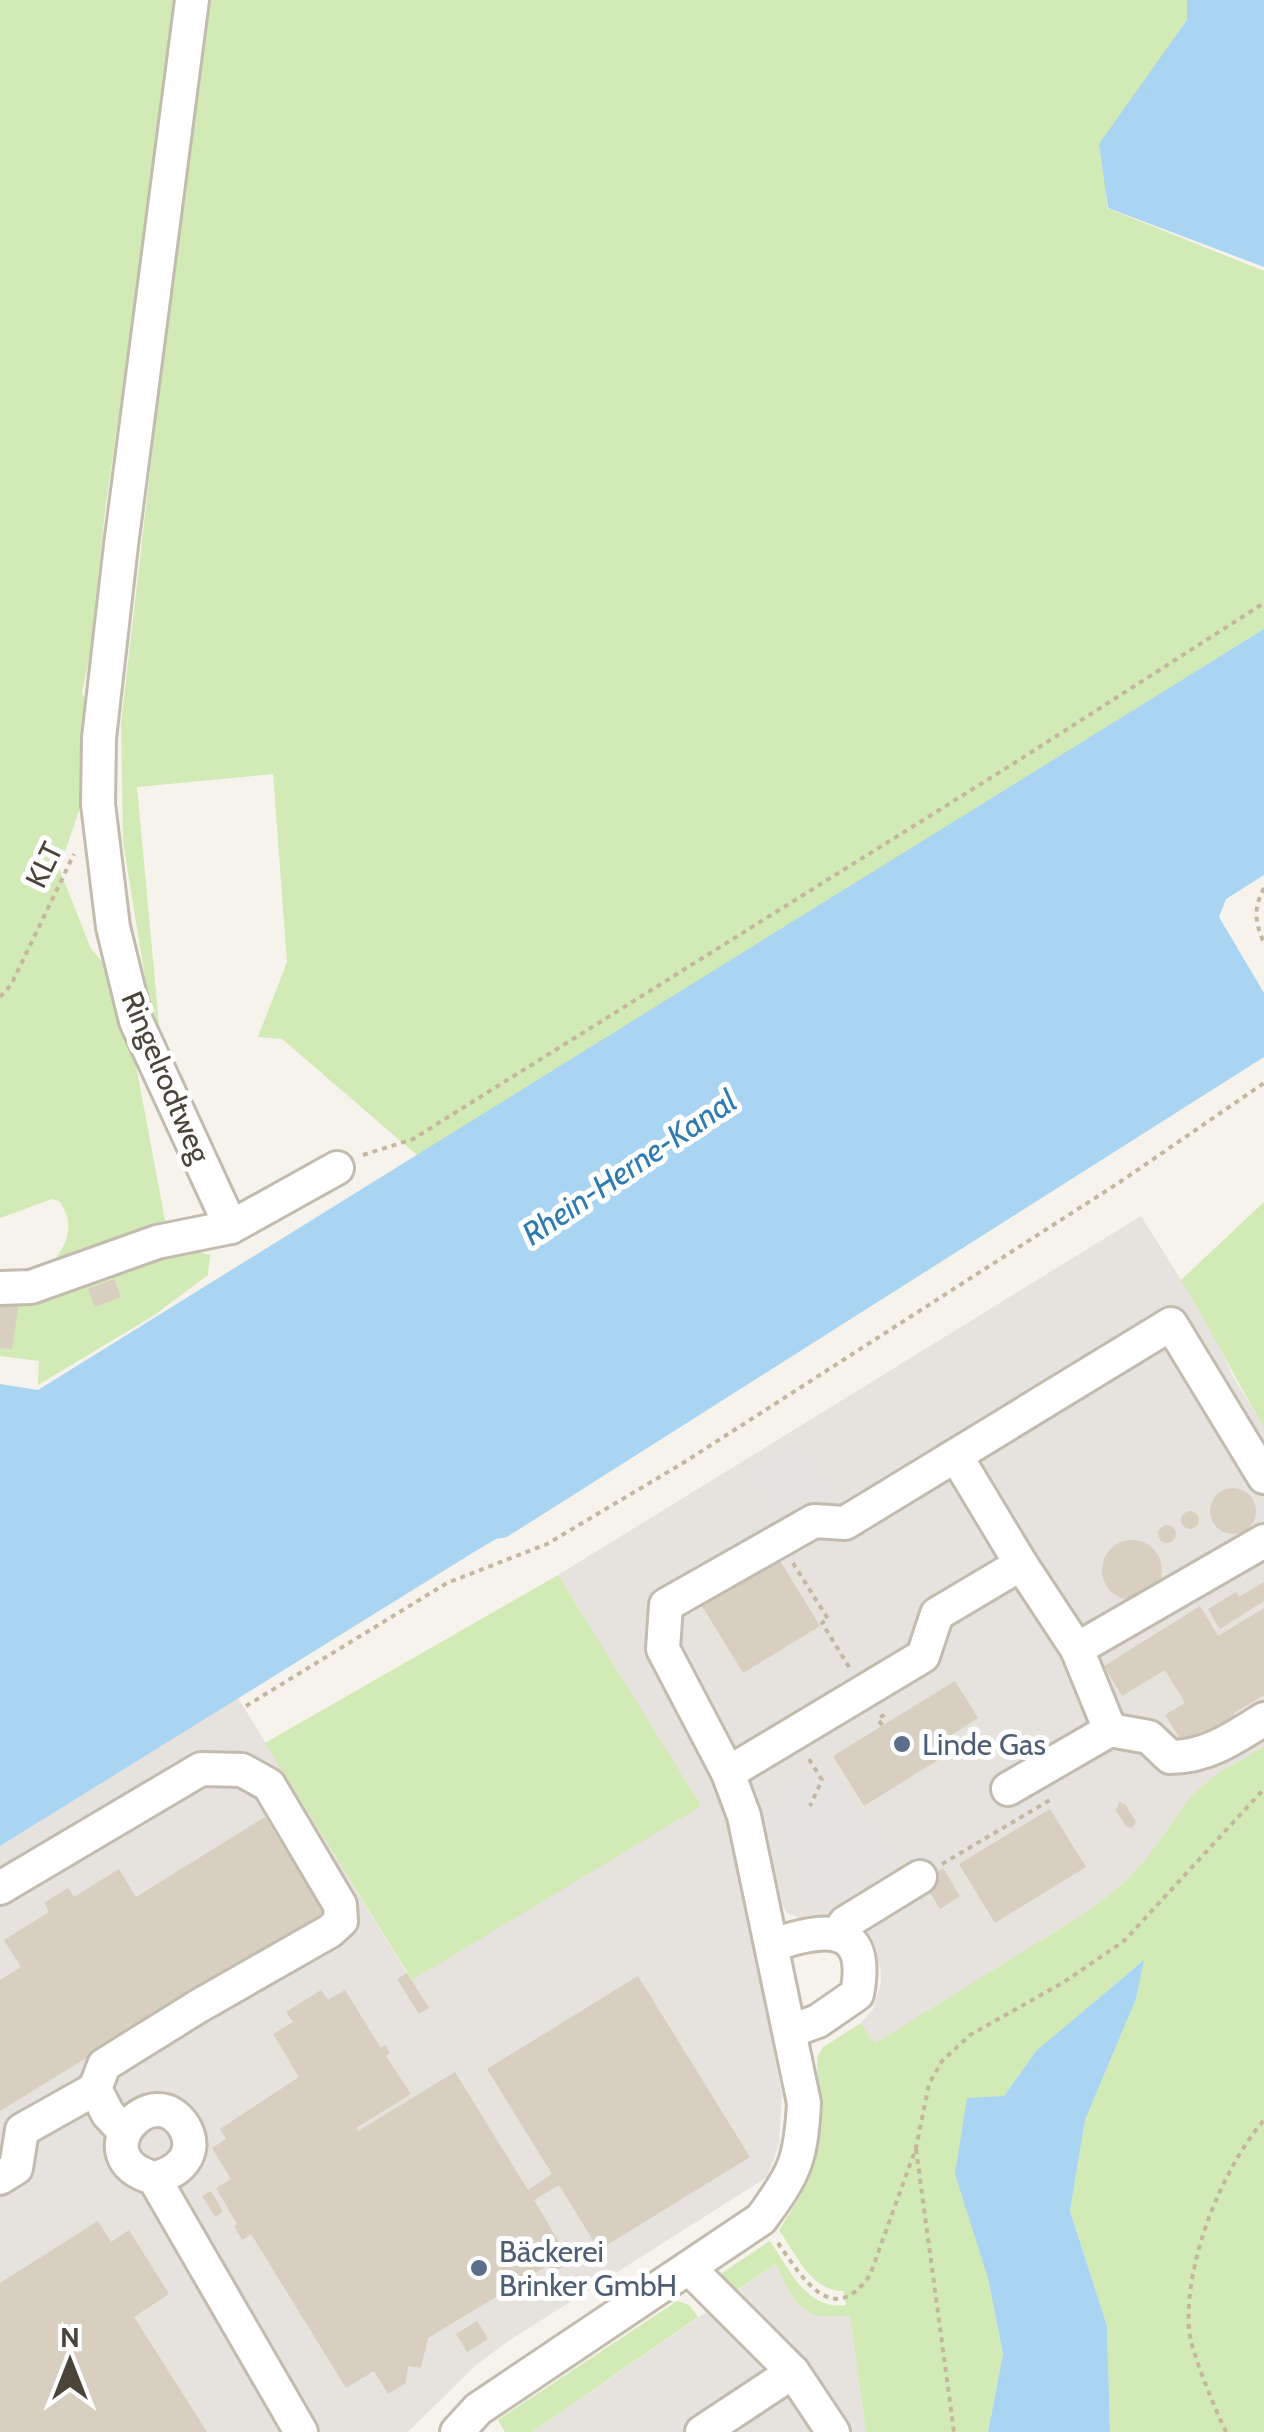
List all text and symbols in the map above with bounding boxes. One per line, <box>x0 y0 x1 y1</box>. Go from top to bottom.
street label: KLT <box>17 836 71 894</box>
street label: Ringelrodtweg <box>113 986 219 1169</box>
water label: Rhein-Herne-Kanal <box>514 1081 744 1253</box>
place label: Linde Gas <box>922 1726 1046 1763</box>
marker: Linde Gas <box>891 1733 913 1755</box>
place label: Bäckerei Brinker GmbH <box>499 2233 677 2304</box>
marker: Bäckerei Brinker GmbH <box>468 2257 490 2279</box>
north arrow <box>20 2312 120 2412</box>
text: N <box>60 2320 80 2354</box>

